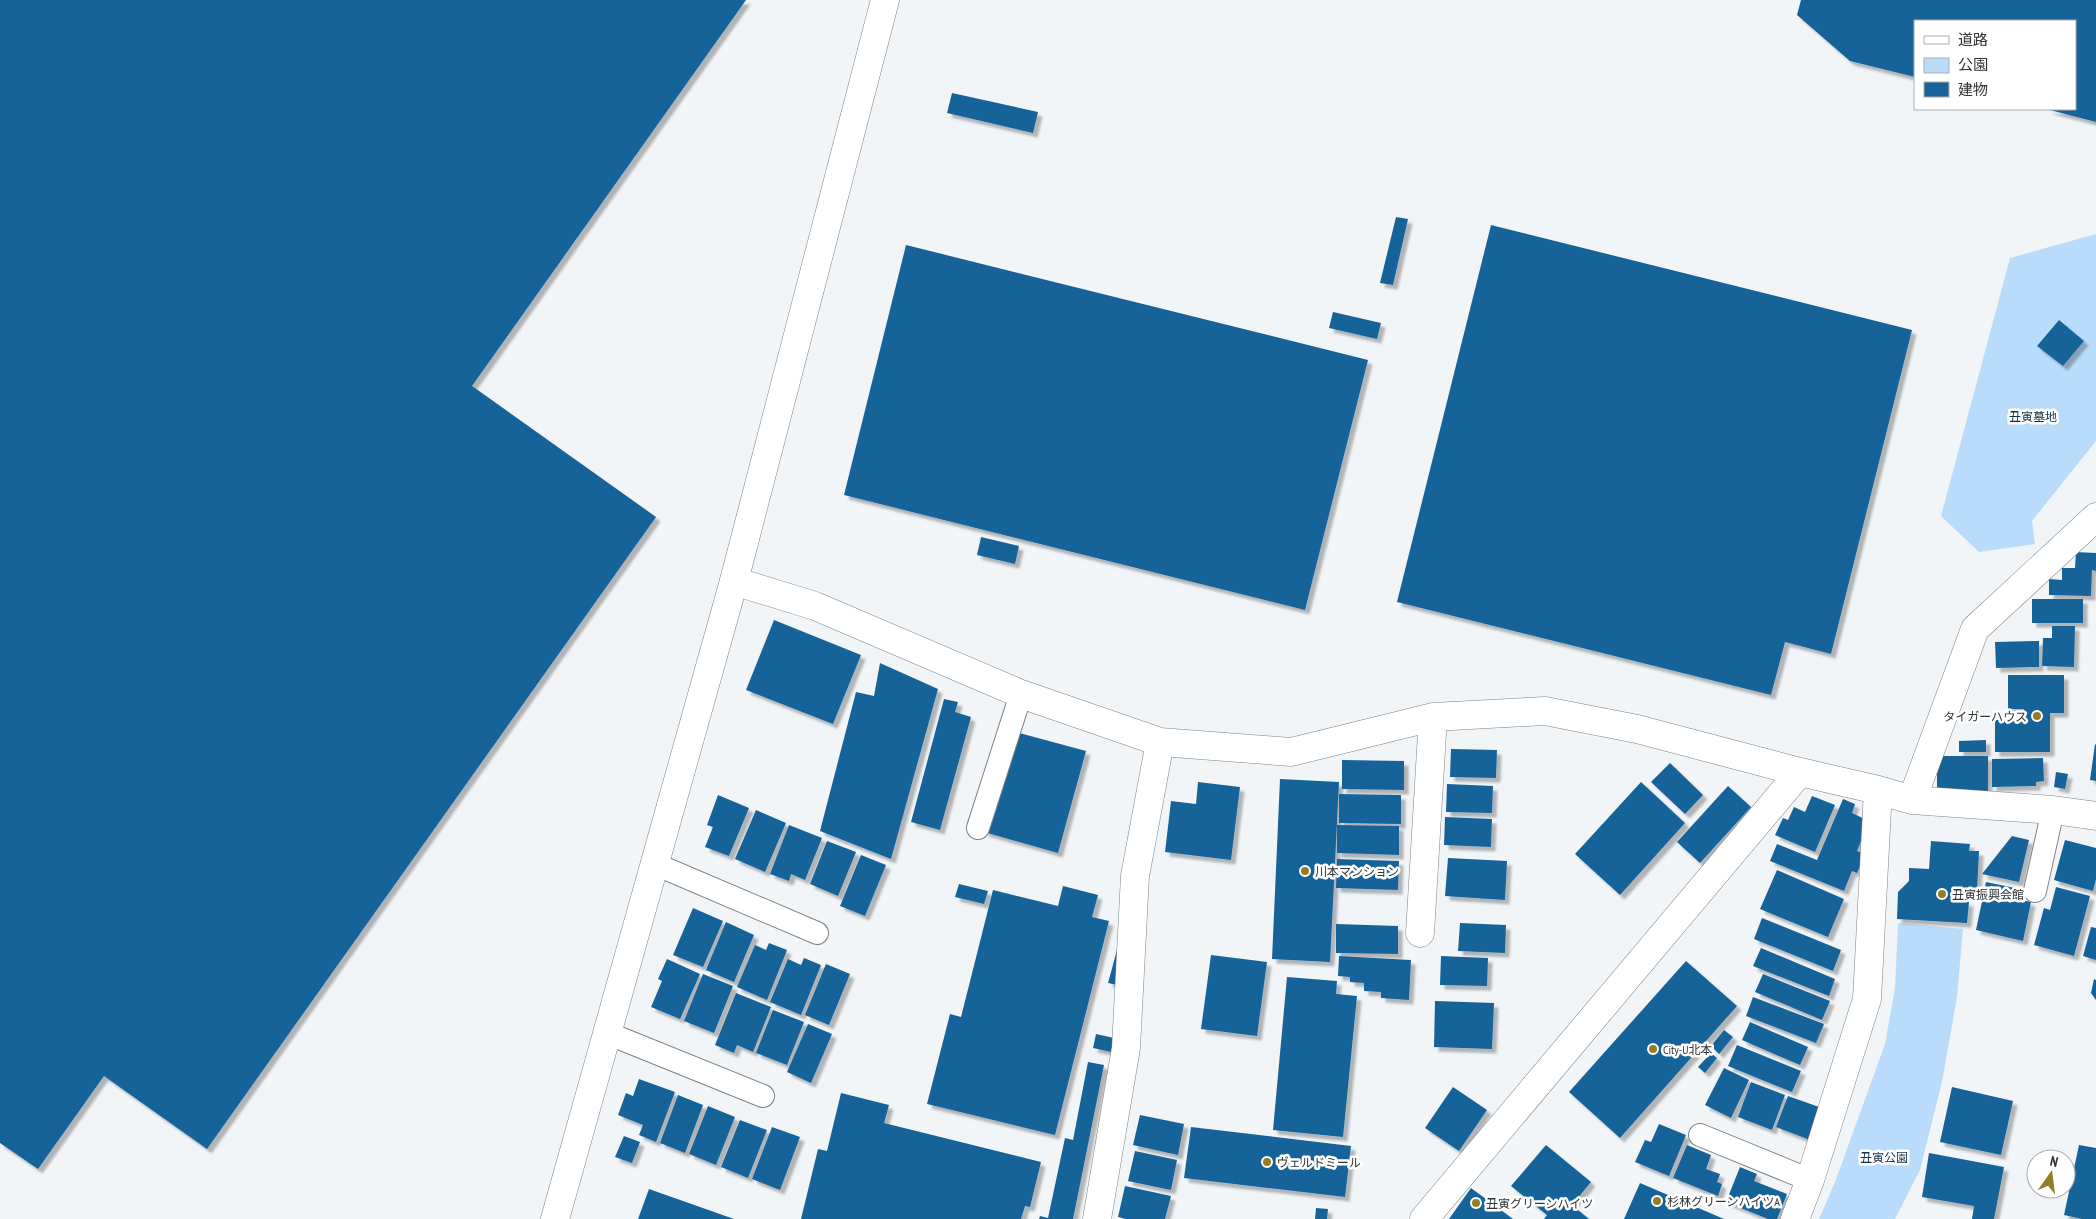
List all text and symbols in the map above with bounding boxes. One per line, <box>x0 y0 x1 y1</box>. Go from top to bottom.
legend <box>1914 20 2076 110</box>
text: 道路 <box>1958 30 1988 49</box>
text: 公園 <box>1958 55 1988 74</box>
text: 建物 <box>1958 80 1988 99</box>
park label: 丑寅墓地 <box>2009 409 2057 424</box>
place label: タイガーハウス <box>1943 709 2027 724</box>
marker: タイガーハウス <box>2031 710 2043 722</box>
place label: 川本マンション <box>1315 864 1399 879</box>
marker: 川本マンション <box>1299 865 1311 877</box>
place label: 丑寅振興会館 <box>1952 887 2024 902</box>
marker: 丑寅振興会館 <box>1936 888 1948 900</box>
place label: City-U北本 <box>1663 1042 1713 1057</box>
marker: City-U北本 <box>1647 1043 1659 1055</box>
north arrow <box>2026 1149 2076 1199</box>
park label: 丑寅公園 <box>1860 1150 1908 1165</box>
text: N <box>2048 1152 2060 1171</box>
place label: ヴェルドミール <box>1277 1155 1361 1170</box>
marker: ヴェルドミール <box>1261 1156 1273 1168</box>
place label: 杉林グリーンハイツA <box>1667 1194 1780 1209</box>
marker: 杉林グリーンハイツA <box>1651 1195 1663 1207</box>
place label: 丑寅グリーンハイツ <box>1486 1196 1593 1211</box>
marker: 丑寅グリーンハイツ <box>1470 1197 1482 1209</box>

